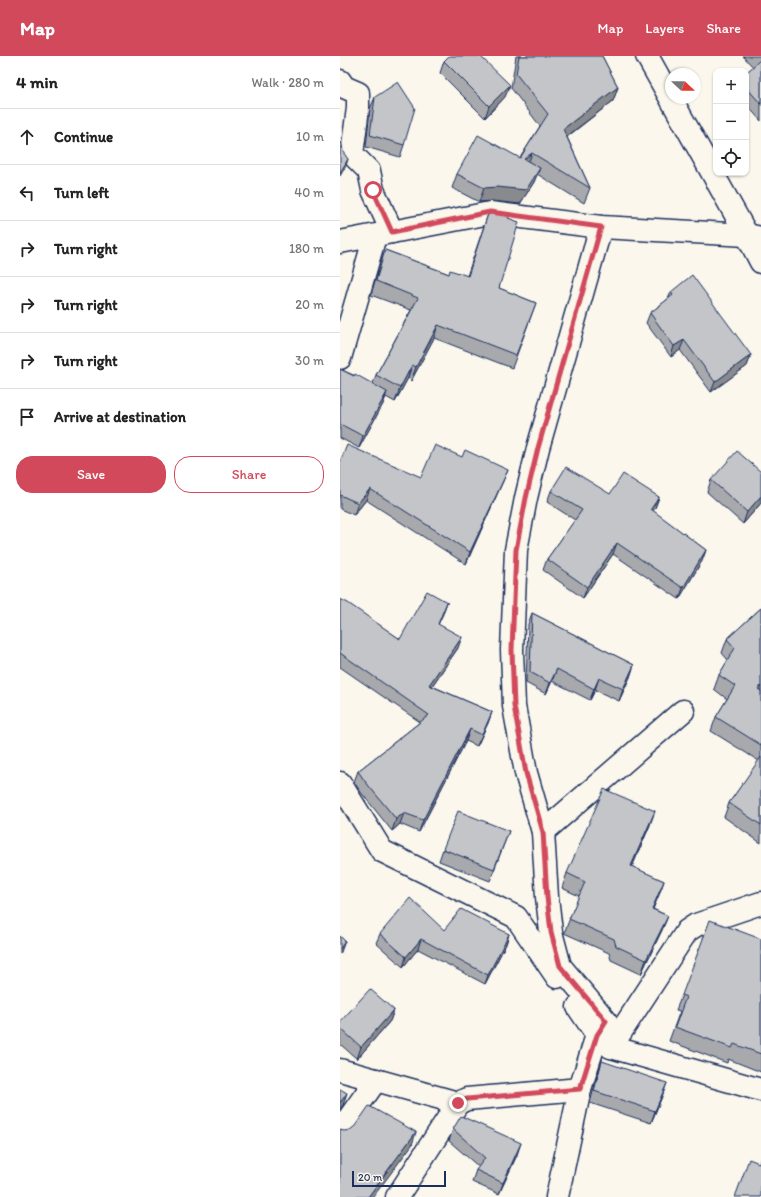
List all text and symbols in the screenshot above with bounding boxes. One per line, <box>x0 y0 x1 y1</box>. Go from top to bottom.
text: Map <box>20 17 55 40</box>
text: Map <box>598 20 623 37</box>
text: Layers <box>645 20 684 37</box>
text: Share <box>706 20 741 37</box>
north arrow <box>665 68 701 104</box>
map controls <box>713 68 749 176</box>
button: + <box>713 68 749 104</box>
text: 4 min <box>16 72 58 92</box>
text: Walk · 280 m <box>251 75 324 90</box>
button: − <box>713 104 749 140</box>
icon: ahead <box>16 126 38 148</box>
text: Continue <box>54 128 113 146</box>
text: 10 m <box>296 129 324 144</box>
button: locate <box>713 140 749 176</box>
route start <box>364 181 382 199</box>
icon: left <box>16 182 38 204</box>
text: Turn left <box>54 184 109 202</box>
text: 40 m <box>294 185 324 200</box>
icon: right <box>16 238 38 260</box>
text: Turn right <box>54 240 118 258</box>
text: 180 m <box>289 241 324 256</box>
icon: right <box>16 294 38 316</box>
text: Turn right <box>54 296 118 314</box>
text: 20 m <box>295 297 324 312</box>
icon: right <box>16 350 38 372</box>
text: Turn right <box>54 352 118 370</box>
text: 30 m <box>295 353 324 368</box>
icon: arrive <box>16 406 38 428</box>
text: Arrive at destination <box>54 408 186 426</box>
button: Save <box>16 456 166 493</box>
button: Share <box>174 456 324 493</box>
route end <box>449 1094 467 1112</box>
scale bar <box>352 1169 446 1188</box>
text: 20 m <box>358 1171 382 1184</box>

